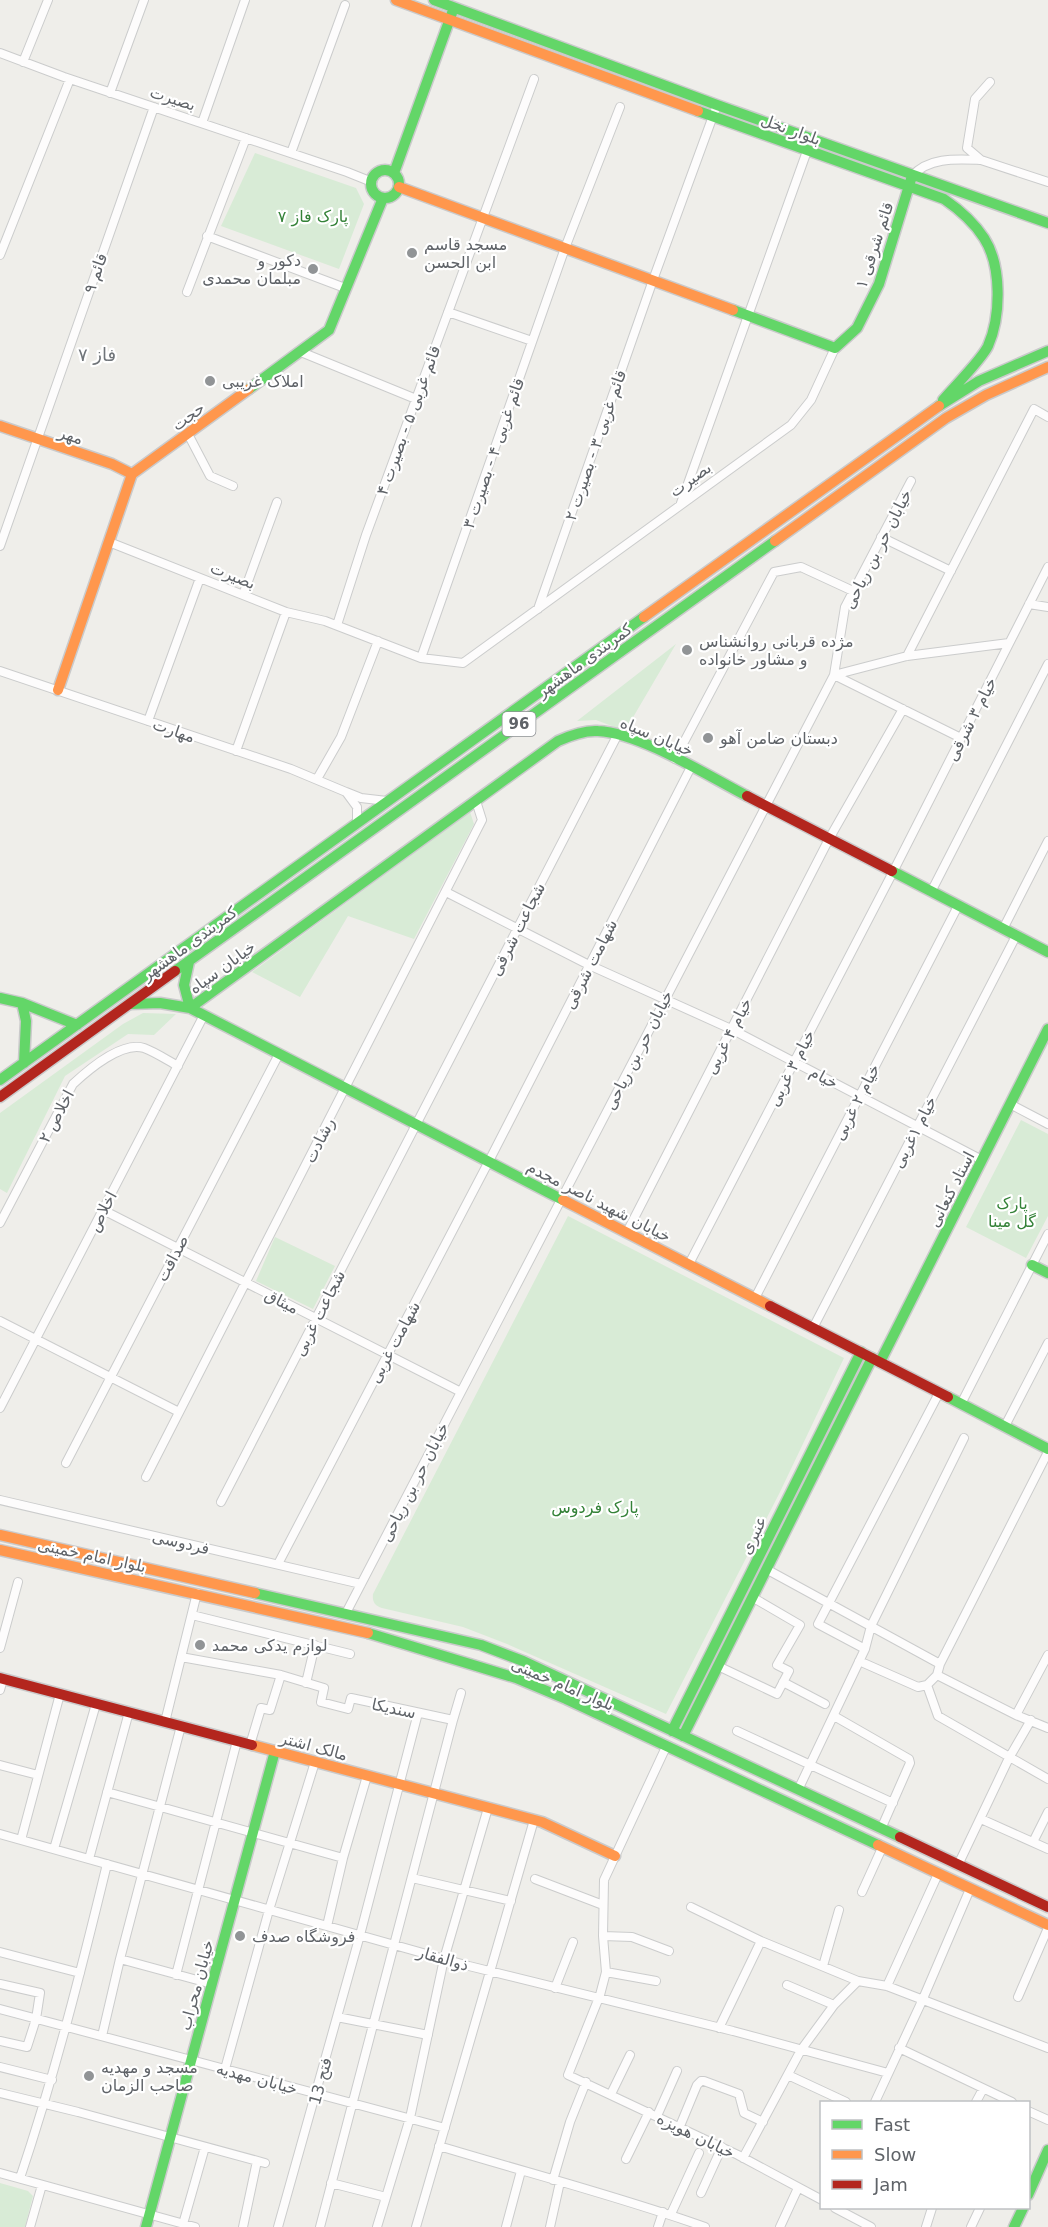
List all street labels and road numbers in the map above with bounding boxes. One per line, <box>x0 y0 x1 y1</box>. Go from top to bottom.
street label: بصیرت <box>147 82 198 116</box>
street label: بلوار نخل <box>758 110 823 150</box>
street label: قائم شرقی ۱ <box>852 200 898 291</box>
street label: قائم ۹ <box>80 251 111 296</box>
street label: قائم غربی ۵ - بصیرت ۴ <box>373 343 445 498</box>
street label: قائم غربی ۳ - بصیرت ۲ <box>561 367 631 523</box>
street label: قائم غربی ۴ - بصیرت ۳ <box>459 375 529 531</box>
street label: حجت <box>168 398 208 435</box>
street label: مهر <box>55 422 86 449</box>
street label: بصیرت <box>666 458 715 502</box>
street label: خیابان حر بن ریاحی <box>839 486 917 613</box>
street label: بصیرت <box>207 558 258 594</box>
street label: کمربندی ماهشهر <box>532 619 637 703</box>
street label: خیام ۳ شرقی <box>942 674 1002 765</box>
road number: 96 <box>502 712 536 736</box>
street label: خیابان سپاه <box>617 713 696 761</box>
street label: مهارت <box>150 714 198 747</box>
street label: شجاعت شرقی <box>486 879 550 980</box>
street label: کمربندی ماهشهر <box>137 902 242 986</box>
street label: شهامت شرقی <box>560 916 622 1013</box>
street label: خیابان سپاه <box>185 937 260 999</box>
street label: خیابان حر بن ریاحی <box>600 987 678 1114</box>
street label: خیام ۴ غربی <box>701 995 757 1078</box>
street label: خیام ۳ غربی <box>764 1027 820 1110</box>
street label: خیام ۲ غربی <box>829 1061 885 1144</box>
street label: خیام <box>806 1062 841 1093</box>
street label: اخلاص ۲ <box>35 1087 79 1146</box>
street label: خیام ۱غربی <box>888 1093 942 1172</box>
street label: رشادت <box>300 1114 340 1166</box>
street label: استاد کنعانی <box>924 1148 979 1230</box>
street label: خیابان شهید ناصر مجدم <box>523 1157 674 1247</box>
street label: اخلاص <box>84 1188 122 1235</box>
street label: صداقت <box>152 1232 193 1285</box>
street label: شجاعت غربی <box>290 1267 350 1360</box>
street label: میثاق <box>262 1285 302 1318</box>
street label: شهامت غربی <box>365 1298 425 1387</box>
street label: خیابان حر بن ریاحی <box>376 1419 454 1546</box>
street label: عنبری <box>736 1513 772 1558</box>
street label: فردوسی <box>150 1527 211 1559</box>
street label: بلوار امام خمینی <box>36 1535 148 1577</box>
street label: بلوار امام خمینی <box>508 1654 617 1716</box>
street label: سندیکا <box>370 1695 418 1722</box>
street label: مالک اشتر <box>277 1728 350 1766</box>
street label: خیابان محراب <box>175 1938 219 2033</box>
street label: ذوالفقار <box>414 1942 471 1976</box>
street label: فتح 13 <box>305 2055 337 2107</box>
street label: خیابان مهدیه <box>214 2059 299 2099</box>
street label: خیابان هویزه <box>653 2108 738 2163</box>

